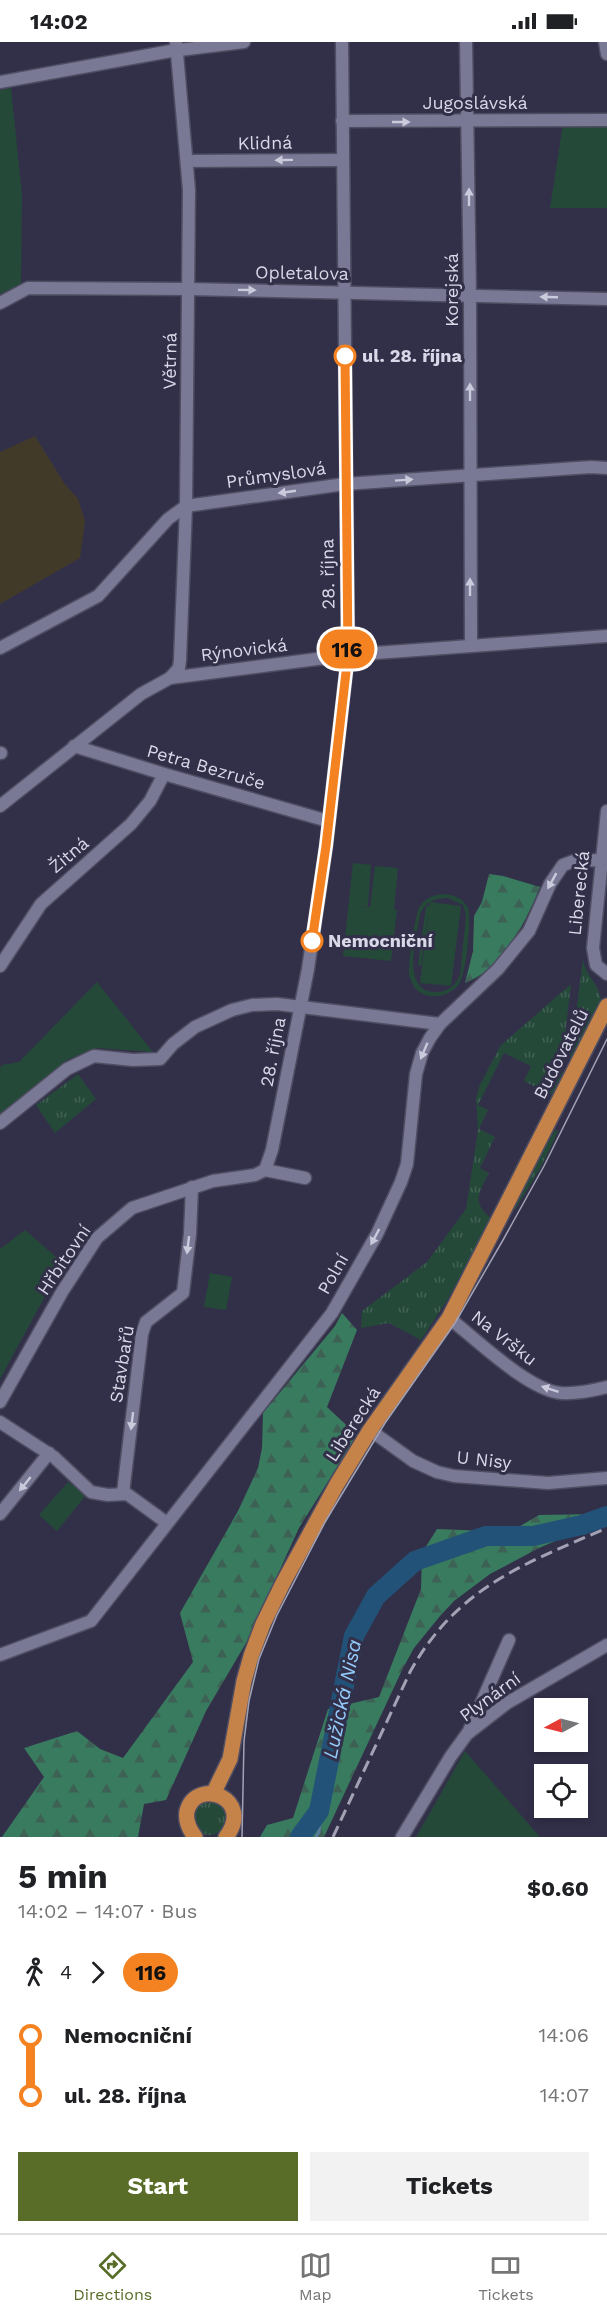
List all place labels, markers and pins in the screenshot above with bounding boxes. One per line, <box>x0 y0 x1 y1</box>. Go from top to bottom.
marker: ul. 28. října <box>334 345 356 367</box>
place label: ul. 28. října <box>362 345 463 366</box>
marker: Nemocniční <box>301 930 323 952</box>
place label: Nemocniční <box>328 930 433 951</box>

